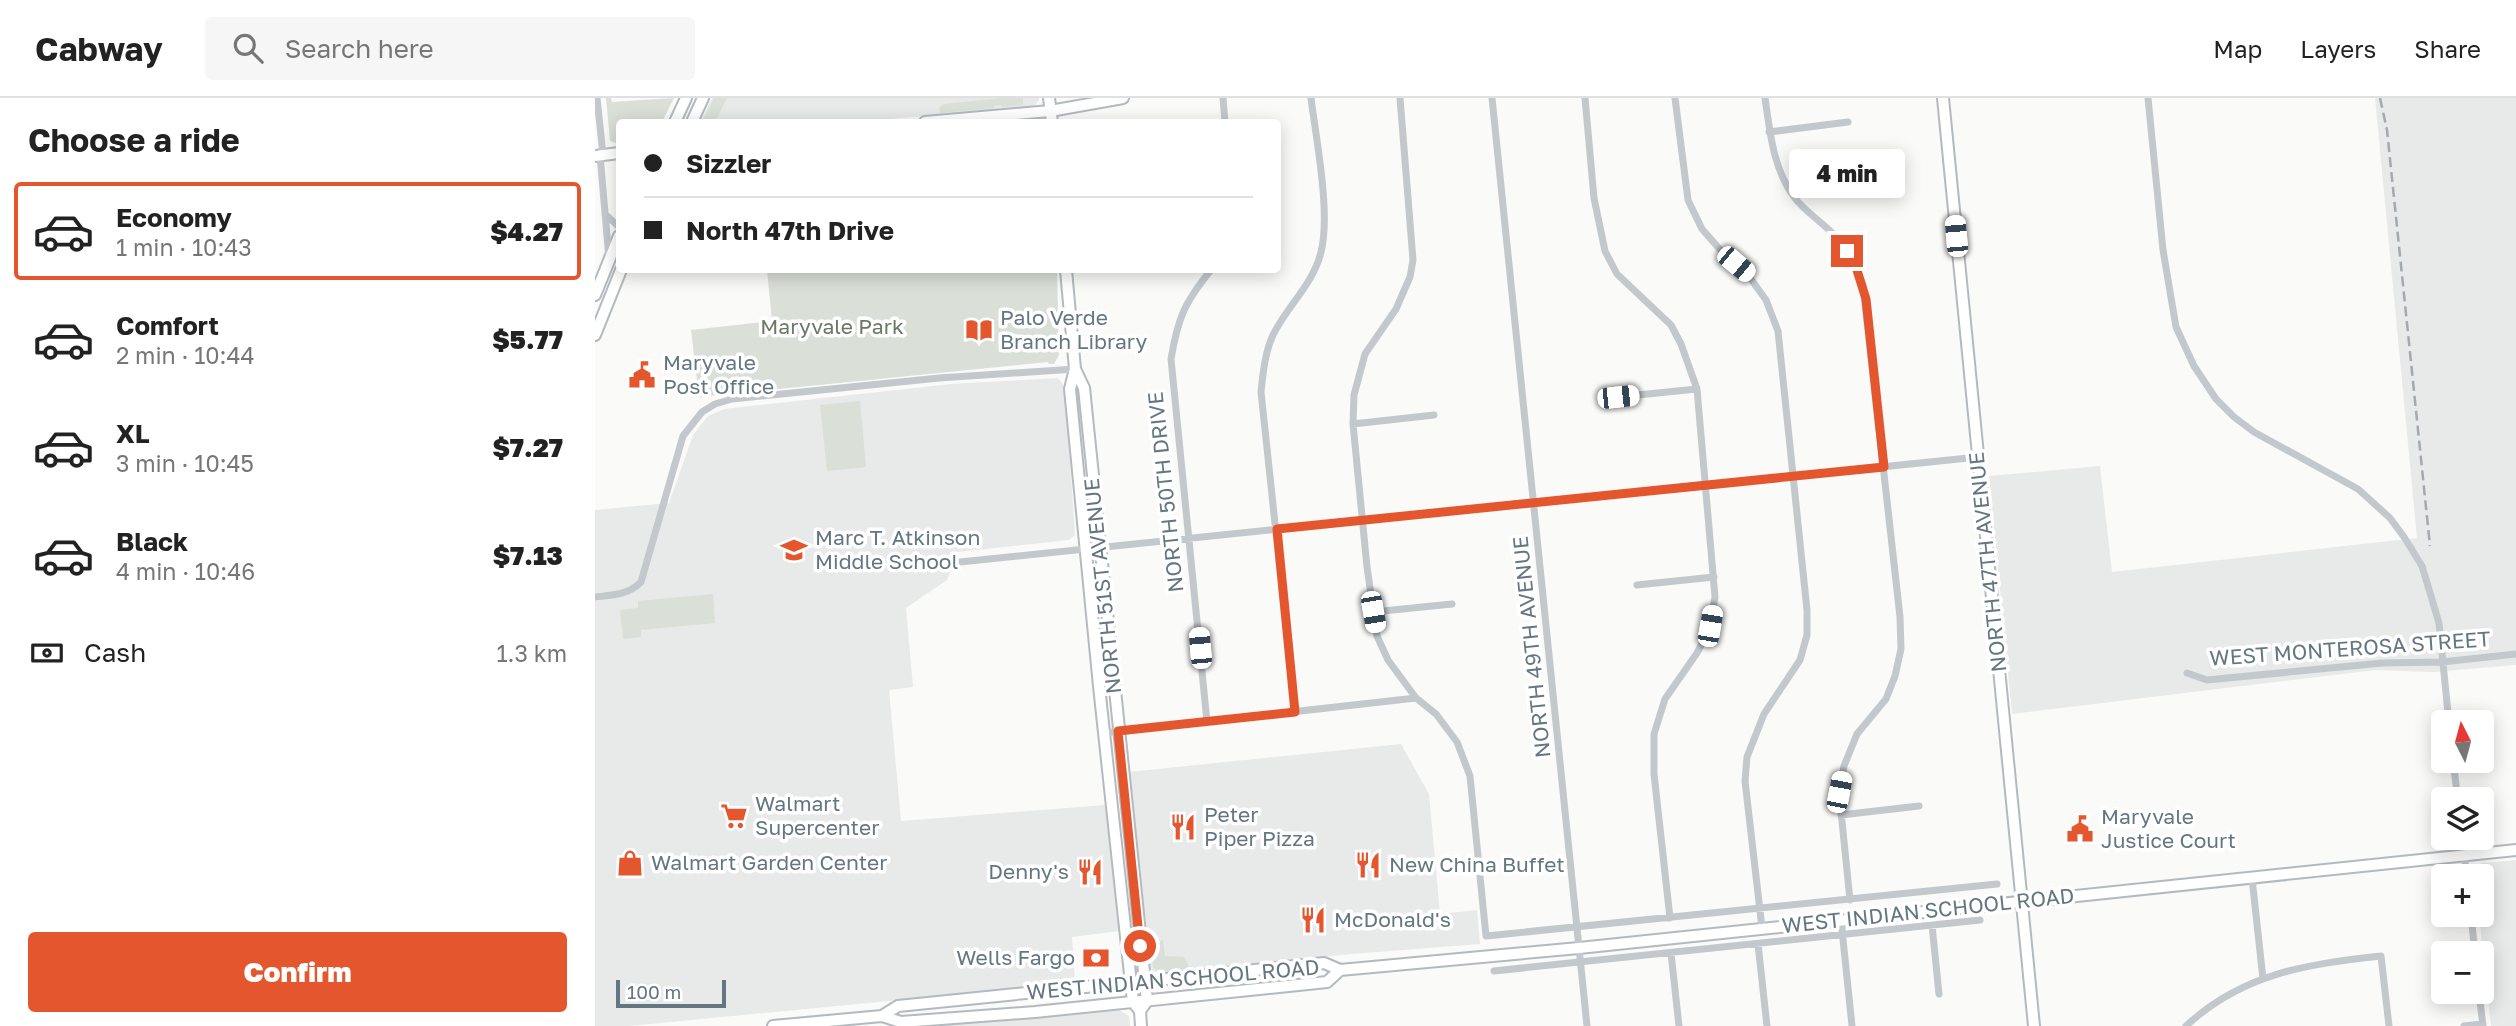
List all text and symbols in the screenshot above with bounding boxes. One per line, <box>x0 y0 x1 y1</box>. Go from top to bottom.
search box <box>205 17 695 80</box>
text: Cabway <box>35 29 163 68</box>
icon: search <box>229 29 267 67</box>
text: Search here <box>285 33 434 64</box>
text: Map <box>2213 34 2262 63</box>
text: Layers <box>2300 34 2376 63</box>
text: Share <box>2414 34 2481 63</box>
text: Choose a ride <box>28 121 240 159</box>
text: Sizzler <box>686 148 771 179</box>
callout: 4 min <box>1789 150 1905 198</box>
text: 4 min <box>1817 159 1877 187</box>
icon: car <box>32 200 95 263</box>
text: Economy <box>116 202 232 233</box>
car <box>1944 214 1969 258</box>
text: North 47th Drive <box>686 215 894 246</box>
text: $4.27 <box>490 216 563 247</box>
text: 1 min · 10:43 <box>116 233 252 261</box>
route end <box>1831 235 1863 267</box>
car <box>1714 242 1759 286</box>
place label: Palo Verde Branch Library <box>1000 304 1148 354</box>
icon: car <box>32 308 95 371</box>
text: Comfort <box>116 310 219 341</box>
park label: Maryvale Park <box>760 313 904 339</box>
library icon: Palo Verde Branch Library <box>964 315 994 345</box>
text: $5.77 <box>492 324 563 355</box>
text: 2 min · 10:44 <box>116 341 255 369</box>
place label: Maryvale Post Office <box>663 349 774 399</box>
public building icon: Maryvale Post Office <box>627 360 657 390</box>
car <box>1597 384 1640 410</box>
street label: NORTH 50TH DRIVE <box>1142 390 1188 594</box>
icon: car <box>32 416 95 479</box>
text: XL <box>116 418 150 449</box>
text: $7.27 <box>492 432 563 463</box>
text: 3 min · 10:45 <box>116 449 254 477</box>
street label: NORTH 47TH AVENUE <box>1963 451 2011 673</box>
street label: NORTH 51ST AVENUE <box>1078 477 1126 695</box>
icon: car <box>32 524 95 587</box>
place label: Marc T. Atkinson Middle School <box>815 524 980 574</box>
text: Black <box>116 526 188 557</box>
school or university icon: Marc T. Atkinson Middle School <box>779 535 809 565</box>
street label: NORTH 49TH AVENUE <box>1506 535 1556 759</box>
text: $7.13 <box>493 540 563 571</box>
text: 4 min · 10:46 <box>116 557 255 585</box>
car <box>1360 589 1387 635</box>
car <box>1697 603 1724 649</box>
street label: WEST MONTEROSA STREET <box>2209 625 2491 671</box>
car <box>1188 626 1213 670</box>
icon: cash <box>28 634 66 672</box>
text: Cash <box>84 637 146 668</box>
text: 1.3 km <box>496 639 567 667</box>
north arrow <box>2431 710 2494 774</box>
map controls <box>2431 710 2494 1004</box>
car <box>1825 769 1854 815</box>
button: layers <box>2431 787 2494 850</box>
place label: Walmart Supercenter <box>755 790 879 840</box>
supermarket icon: Walmart Supercenter <box>719 801 749 831</box>
place label: Peter Piper Pizza <box>1204 801 1315 851</box>
place label: Maryvale Justice Court <box>2101 803 2236 853</box>
restaurant icon: Peter Piper Pizza <box>1168 812 1198 842</box>
public building icon: Maryvale Justice Court <box>2065 814 2095 844</box>
shop icon: Walmart Garden Center <box>615 848 645 878</box>
place label: Walmart Garden Center <box>651 849 887 875</box>
restaurant icon: New China Buffet <box>1353 850 1383 880</box>
place label: New China Buffet <box>1389 851 1565 877</box>
restaurant icon: Denny's <box>1075 857 1105 887</box>
place label: Denny's <box>988 858 1069 884</box>
button: + <box>2431 864 2494 927</box>
street label: WEST INDIAN SCHOOL ROAD <box>1780 882 2075 938</box>
restaurant icon: McDonald's <box>1298 905 1328 935</box>
place label: McDonald's <box>1334 906 1451 932</box>
route start <box>1124 930 1156 962</box>
button: Confirm <box>28 932 567 1012</box>
button: − <box>2431 941 2494 1004</box>
bank icon: Wells Fargo <box>1081 943 1111 973</box>
place label: Wells Fargo <box>956 944 1075 970</box>
street label: WEST INDIAN SCHOOL ROAD <box>1025 953 1320 1005</box>
scale bar <box>616 977 726 1009</box>
text: 100 m <box>627 980 681 1003</box>

